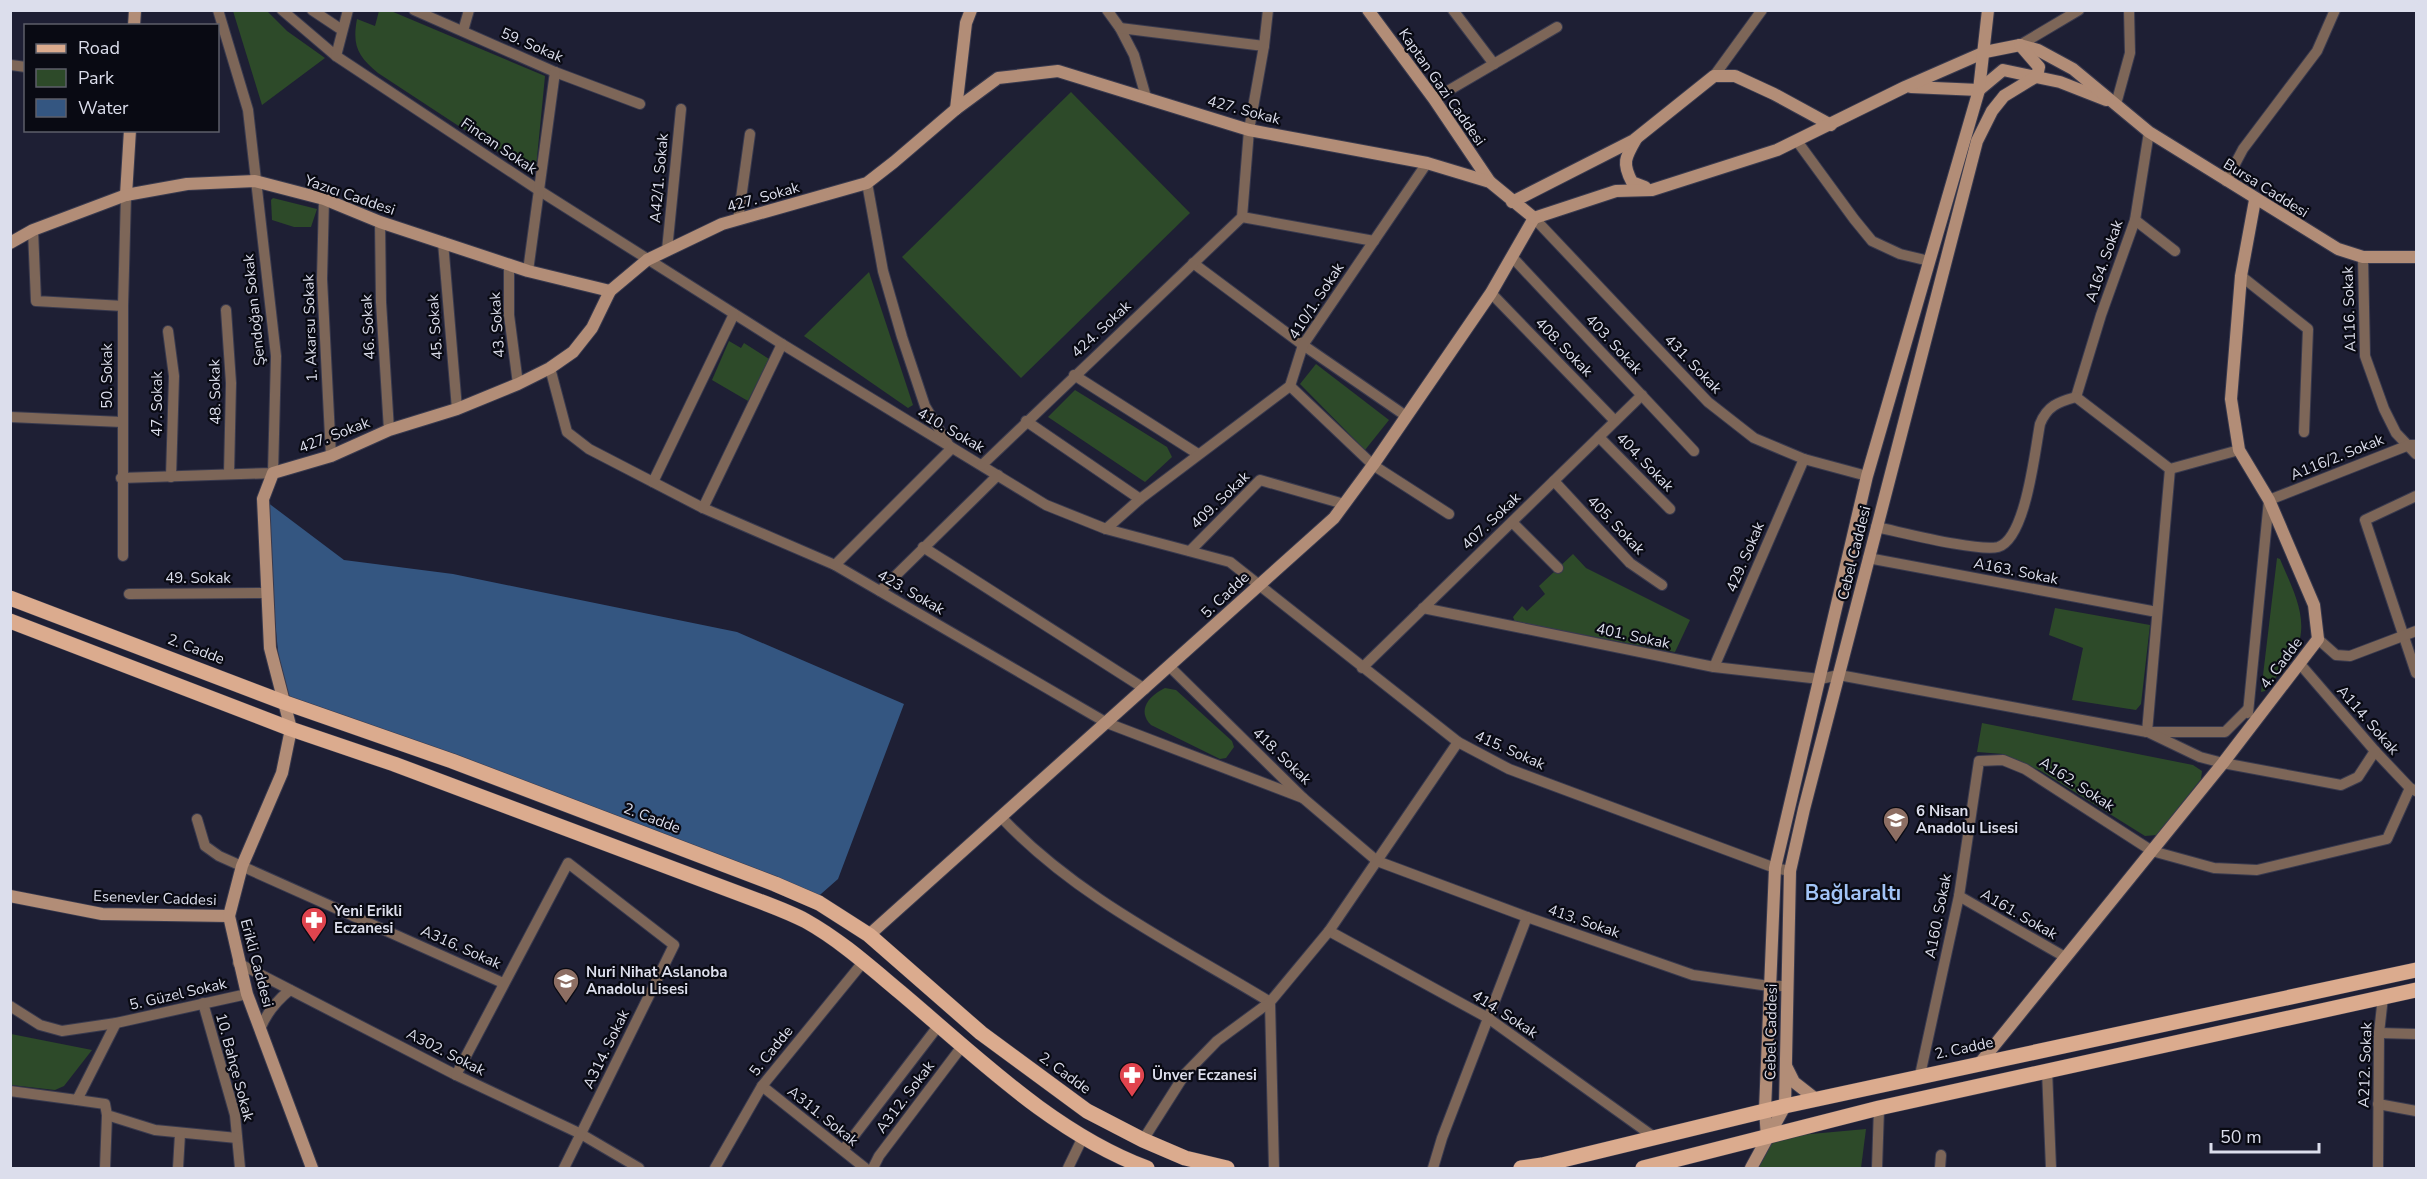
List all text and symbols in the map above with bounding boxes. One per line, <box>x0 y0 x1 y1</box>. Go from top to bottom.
street label: 59. Sokak <box>498 23 567 67</box>
legend <box>24 24 219 132</box>
street label: Kaptan Gazi Caddesi <box>1394 24 1490 150</box>
text: Road <box>78 36 120 60</box>
text: Park <box>78 66 115 90</box>
street label: 427. Sokak <box>1205 91 1283 129</box>
text: Water <box>78 96 129 120</box>
street label: Fincan Sokak <box>457 113 541 179</box>
street label: A42/1. Sokak <box>645 132 673 224</box>
street label: Bursa Caddesi <box>2220 154 2312 222</box>
street label: Yazıcı Caddesi <box>301 170 398 220</box>
street label: 427. Sokak <box>724 177 802 217</box>
street label: A164. Sokak <box>2081 217 2128 305</box>
street label: Şendoğan Sokak <box>238 253 270 367</box>
street label: 410/1. Sokak <box>1284 258 1349 343</box>
street label: A116. Sokak <box>2337 265 2360 352</box>
street label: 1. Akarsu Sokak <box>298 273 322 382</box>
street label: 43. Sokak <box>485 291 509 358</box>
street label: 46. Sokak <box>356 293 380 360</box>
street label: 45. Sokak <box>423 293 447 360</box>
street label: 424. Sokak <box>1067 296 1136 362</box>
street label: 403. Sokak <box>1581 310 1647 379</box>
street label: 408. Sokak <box>1531 313 1597 381</box>
street label: 431. Sokak <box>1660 330 1726 398</box>
street label: 50. Sokak <box>97 343 117 409</box>
street label: 48. Sokak <box>204 358 226 425</box>
street label: 47. Sokak <box>147 371 167 437</box>
street label: 410. Sokak <box>914 403 989 458</box>
street label: 427. Sokak <box>296 412 373 458</box>
street label: 404. Sokak <box>1612 428 1678 496</box>
street label: A116/2. Sokak <box>2287 429 2387 485</box>
street label: 409. Sokak <box>1186 467 1254 533</box>
street label: 407. Sokak <box>1457 488 1525 554</box>
street label: 405. Sokak <box>1583 491 1649 559</box>
street label: Cebel Caddesi <box>1833 504 1875 602</box>
street label: 429. Sokak <box>1721 518 1769 595</box>
street label: A163. Sokak <box>1972 553 2060 589</box>
street label: 423. Sokak <box>874 565 949 620</box>
street label: 5. Cadde <box>1196 567 1254 623</box>
street label: 49. Sokak <box>165 568 231 588</box>
street label: 401. Sokak <box>1594 618 1672 654</box>
street label: 2. Cadde <box>165 629 227 669</box>
street label: 4. Cadde <box>2255 633 2307 693</box>
street label: A114. Sokak <box>2332 681 2404 759</box>
street label: 418. Sokak <box>1248 723 1316 789</box>
street label: 415. Sokak <box>1472 726 1549 775</box>
street label: A162. Sokak <box>2036 752 2119 816</box>
street label: 2. Cadde <box>621 798 683 838</box>
place label: 6 Nisan Anadolu Lisesi <box>1916 801 2018 838</box>
school or university icon: 6 Nisan Anadolu Lisesi <box>1881 805 1911 843</box>
street label: A160. Sokak <box>1920 872 1956 960</box>
district label: Bağlaraltı <box>1805 879 1901 907</box>
street label: A161. Sokak <box>1977 884 2062 944</box>
street label: Esenevler Caddesi <box>93 886 217 910</box>
street label: 413. Sokak <box>1545 899 1623 943</box>
place label: Yeni Erikli Eczanesi <box>333 901 402 938</box>
pharmacy icon: Yeni Erikli Eczanesi <box>299 905 329 943</box>
street label: Erikli Caddesi <box>236 917 278 1009</box>
street label: A316. Sokak <box>418 920 505 974</box>
place label: Nuri Nihat Aslanoba Anadolu Lisesi <box>586 962 727 999</box>
school or university icon: Nuri Nihat Aslanoba Anadolu Lisesi <box>551 966 581 1004</box>
street label: 5. Güzel Sokak <box>127 973 229 1015</box>
street label: Cebel Caddesi <box>1760 984 1782 1080</box>
street label: 414. Sokak <box>1468 985 1542 1043</box>
street label: A314. Sokak <box>578 1006 634 1092</box>
street label: 10. Bahçe Sokak <box>211 1011 259 1124</box>
street label: A212. Sokak <box>2354 1021 2377 1108</box>
street label: 5. Cadde <box>744 1022 798 1080</box>
street label: A302. Sokak <box>403 1024 489 1081</box>
street label: 2. Cadde <box>1933 1032 1995 1064</box>
street label: 2. Cadde <box>1035 1047 1095 1099</box>
street label: A312. Sokak <box>871 1056 939 1137</box>
pharmacy icon: Ünver Eczanesi <box>1117 1060 1147 1098</box>
place label: Ünver Eczanesi <box>1152 1065 1257 1085</box>
street label: A311. Sokak <box>783 1081 863 1151</box>
scale bar <box>2211 1116 2319 1154</box>
text: 50 m <box>2220 1125 2262 1149</box>

